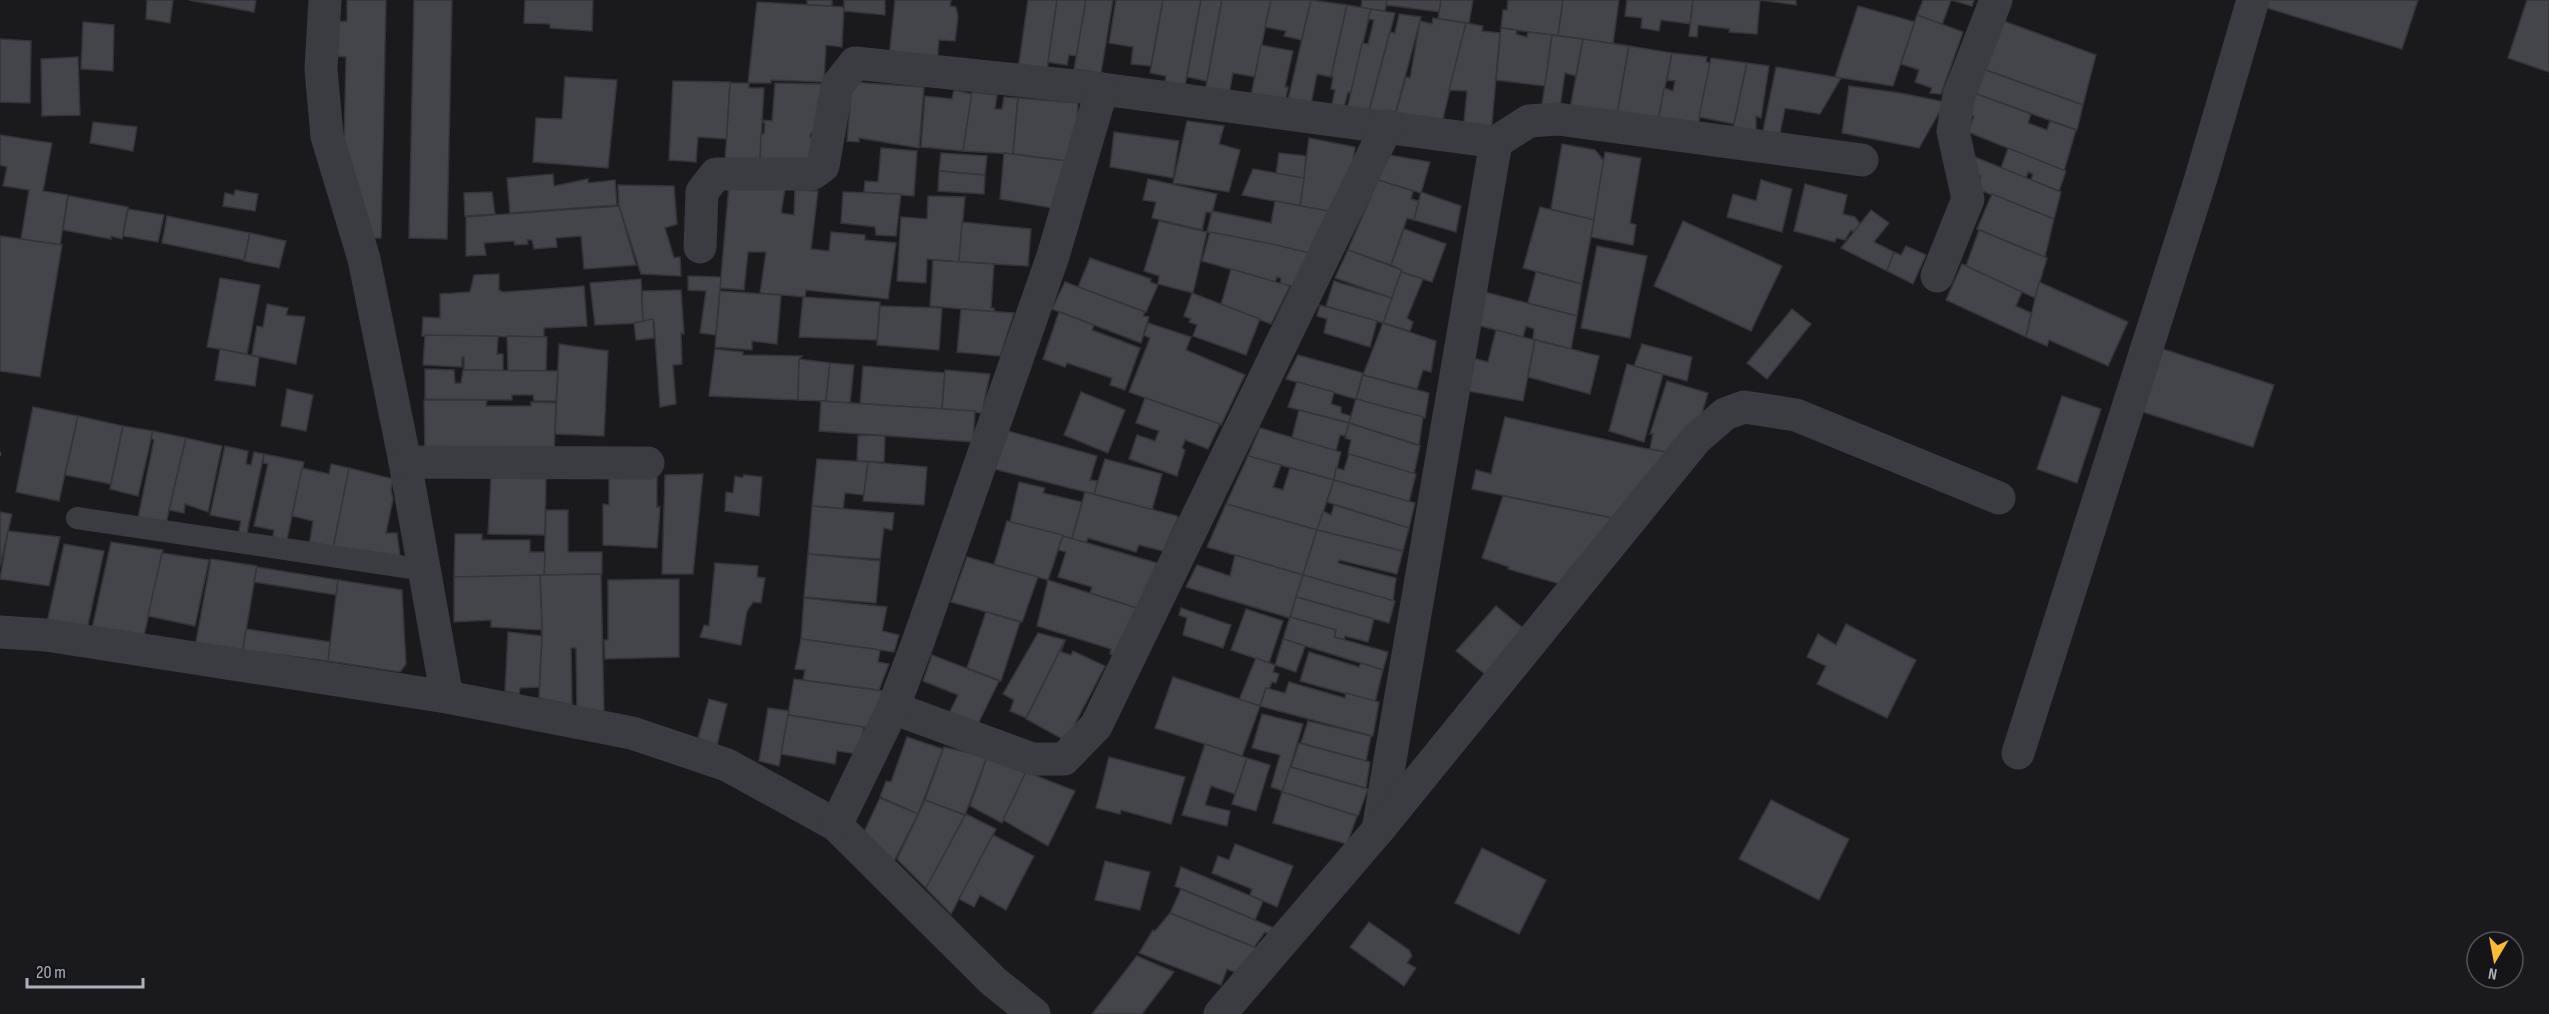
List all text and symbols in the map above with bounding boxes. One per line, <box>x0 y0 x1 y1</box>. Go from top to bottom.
north arrow <box>2465 930 2525 990</box>
scale bar <box>27 951 142 989</box>
text: 20 m <box>36 962 66 983</box>
text: N <box>2487 963 2499 983</box>

